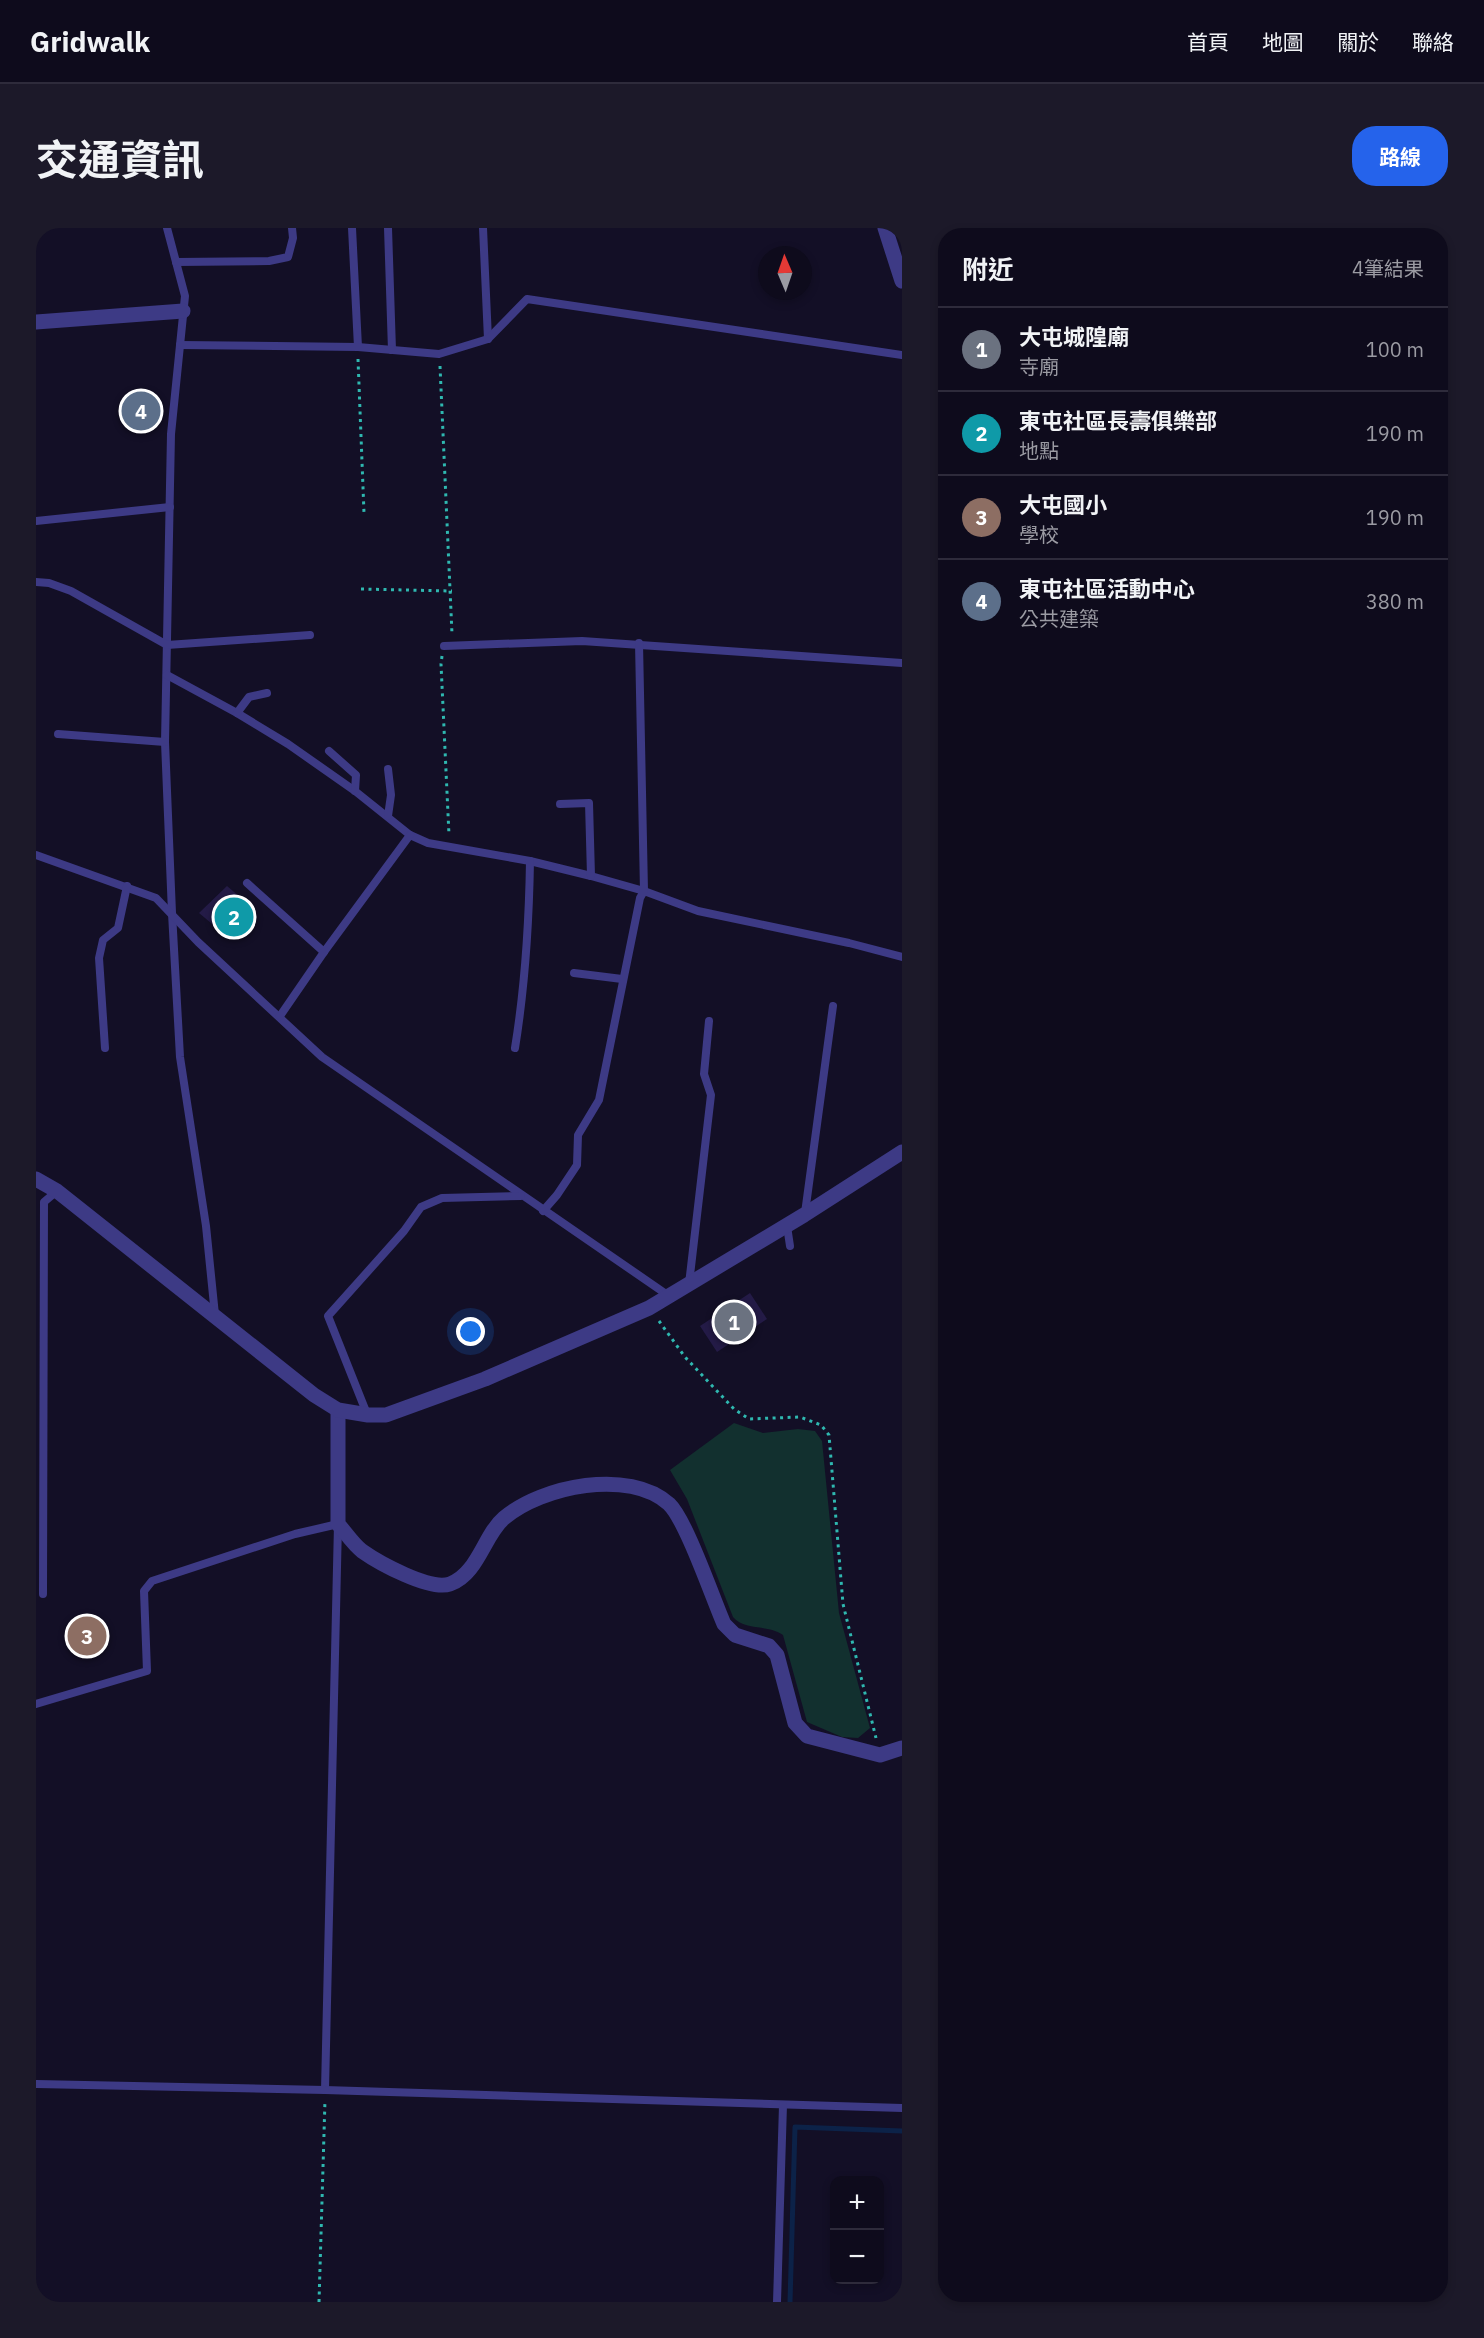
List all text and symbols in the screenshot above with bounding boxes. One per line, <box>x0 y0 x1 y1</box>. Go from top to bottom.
text: Gridwalk <box>30 23 150 60</box>
text: 首頁 <box>1187 28 1229 56</box>
text: 地圖 <box>1262 28 1304 56</box>
text: 關於 <box>1337 28 1379 56</box>
text: 聯絡 <box>1412 28 1454 56</box>
button: 路線 <box>1352 126 1448 186</box>
text: 交通資訊 <box>36 132 204 187</box>
north arrow <box>758 246 812 300</box>
text: 附近 <box>962 252 1014 286</box>
text: 4筆結果 <box>1352 255 1424 282</box>
text: 大屯城隍廟 <box>1019 322 1129 351</box>
text: 1 <box>976 336 988 363</box>
text: 100 m <box>1366 336 1424 363</box>
text: 寺廟 <box>1019 353 1059 380</box>
pin: 4 <box>122 388 160 434</box>
text: 東屯社區長壽俱樂部 <box>1019 406 1217 435</box>
text: 2 <box>976 420 988 447</box>
text: 190 m <box>1366 420 1424 447</box>
text: 地點 <box>1019 437 1059 464</box>
text: 大屯國小 <box>1019 490 1107 519</box>
text: 3 <box>976 504 988 531</box>
text: 190 m <box>1366 504 1424 531</box>
text: 學校 <box>1019 521 1059 548</box>
text: 東屯社區活動中心 <box>1019 574 1195 603</box>
text: 4 <box>976 588 988 615</box>
text: 380 m <box>1366 588 1424 615</box>
text: 公共建築 <box>1019 605 1099 632</box>
pin: 2 <box>214 894 254 940</box>
pin: 1 <box>714 1300 754 1344</box>
your location <box>456 1317 485 1346</box>
pin: 3 <box>68 1614 106 1658</box>
map controls <box>830 2176 884 2284</box>
button: + <box>830 2176 884 2230</box>
button: − <box>830 2230 884 2284</box>

